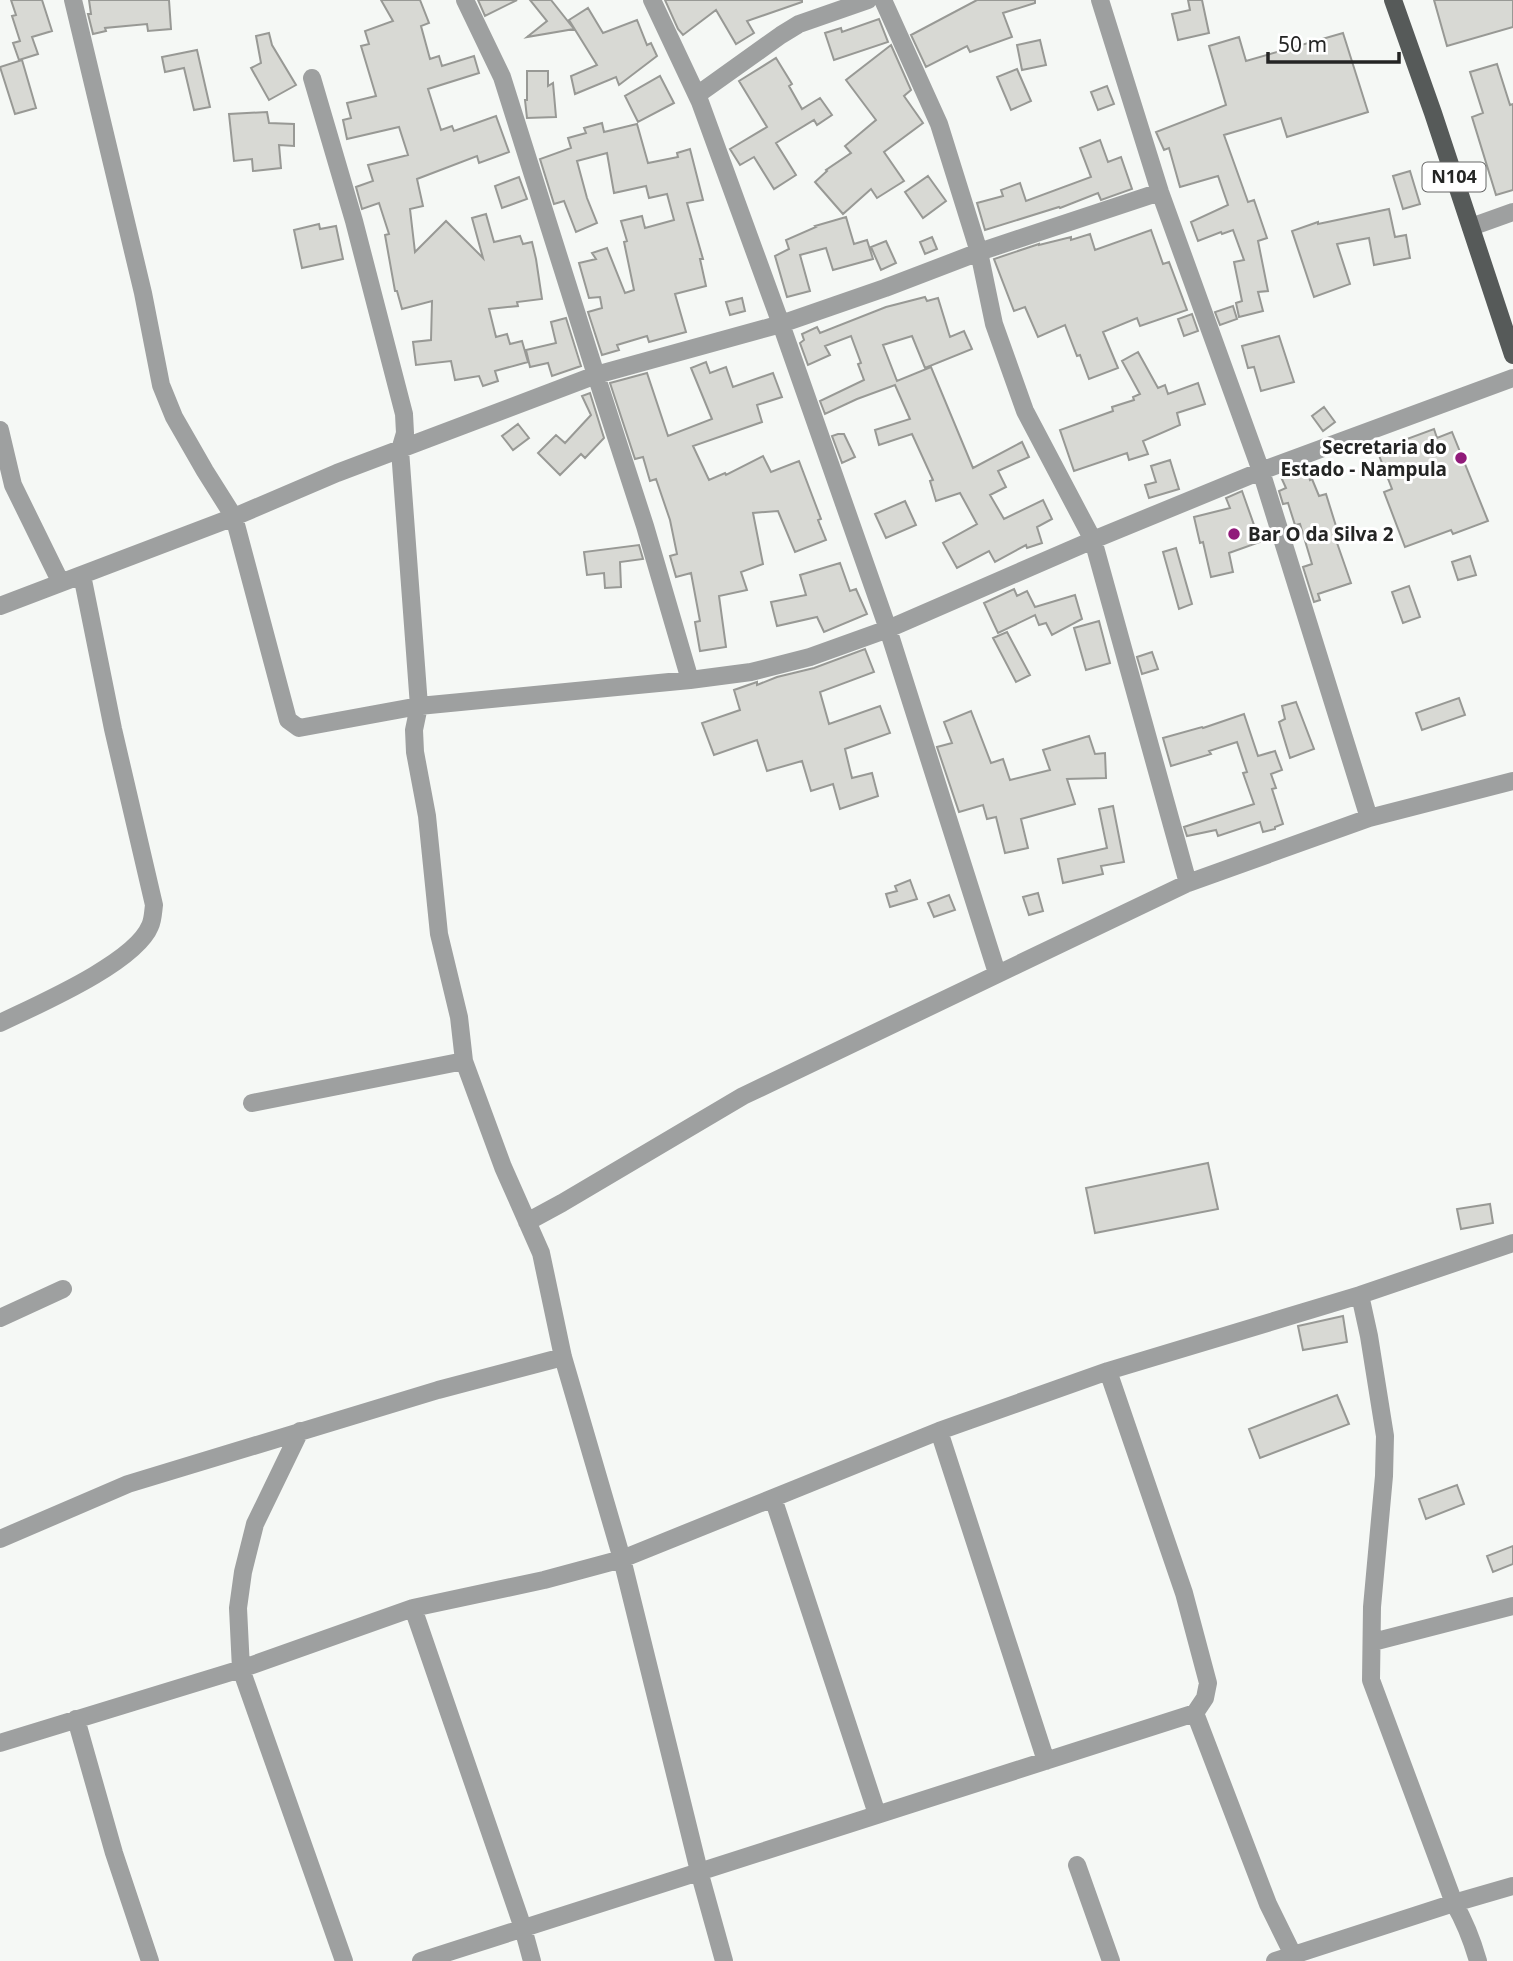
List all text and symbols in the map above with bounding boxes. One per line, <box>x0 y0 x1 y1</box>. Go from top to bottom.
scale bar <box>1268 21 1399 65</box>
text: 50 m <box>1278 30 1327 58</box>
road number: N104 <box>1422 162 1486 192</box>
place label: Secretaria do Estado - Nampula <box>1281 434 1447 482</box>
marker: Secretaria do Estado - Nampula <box>1453 450 1469 466</box>
place label: Bar O da Silva 2 <box>1248 521 1394 547</box>
marker: Bar O da Silva 2 <box>1226 526 1242 542</box>

